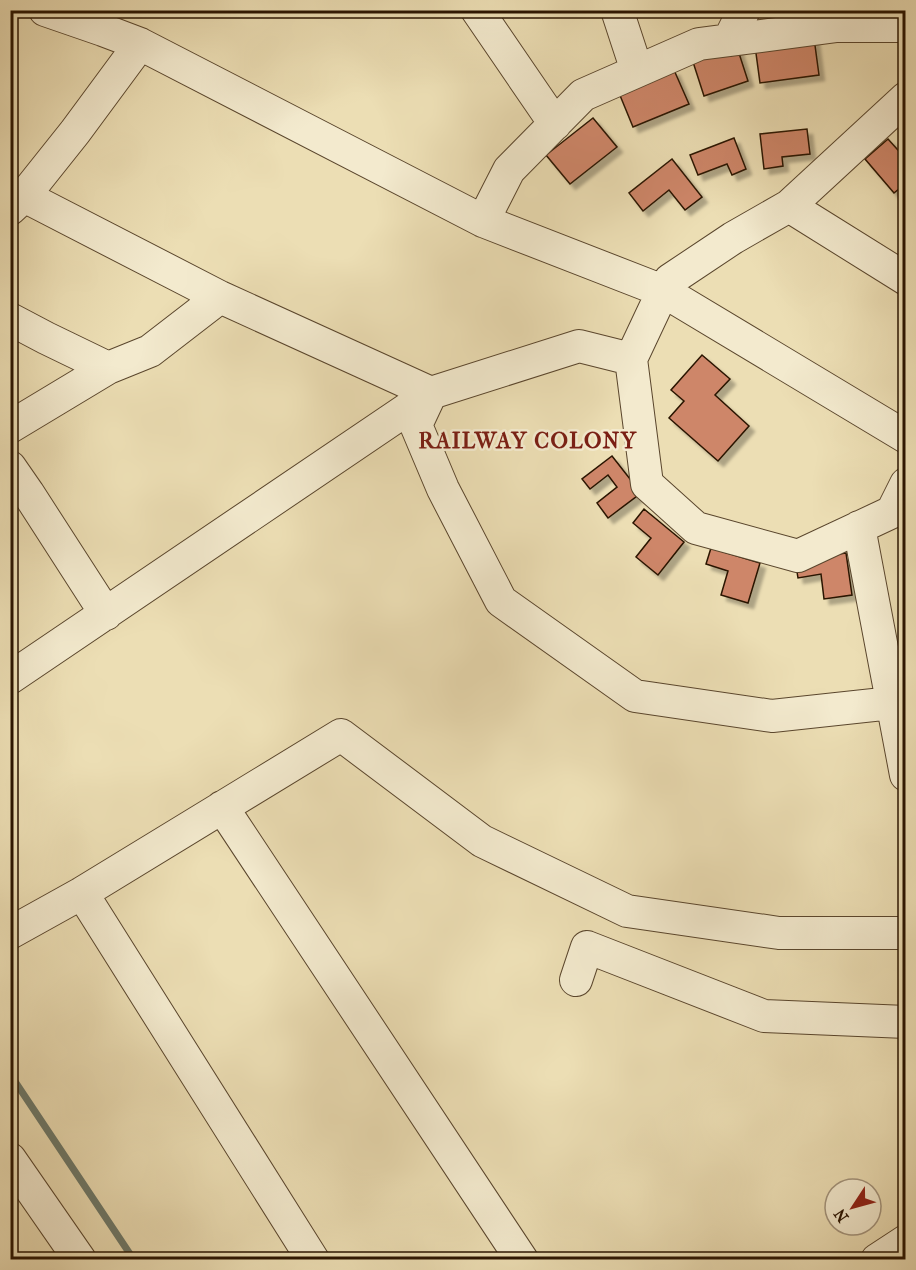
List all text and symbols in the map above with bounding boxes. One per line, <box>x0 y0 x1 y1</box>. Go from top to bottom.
district label: RAILWAY COLONY <box>418 428 638 454</box>
north arrow <box>823 1177 883 1237</box>
text: N <box>830 1204 853 1226</box>

